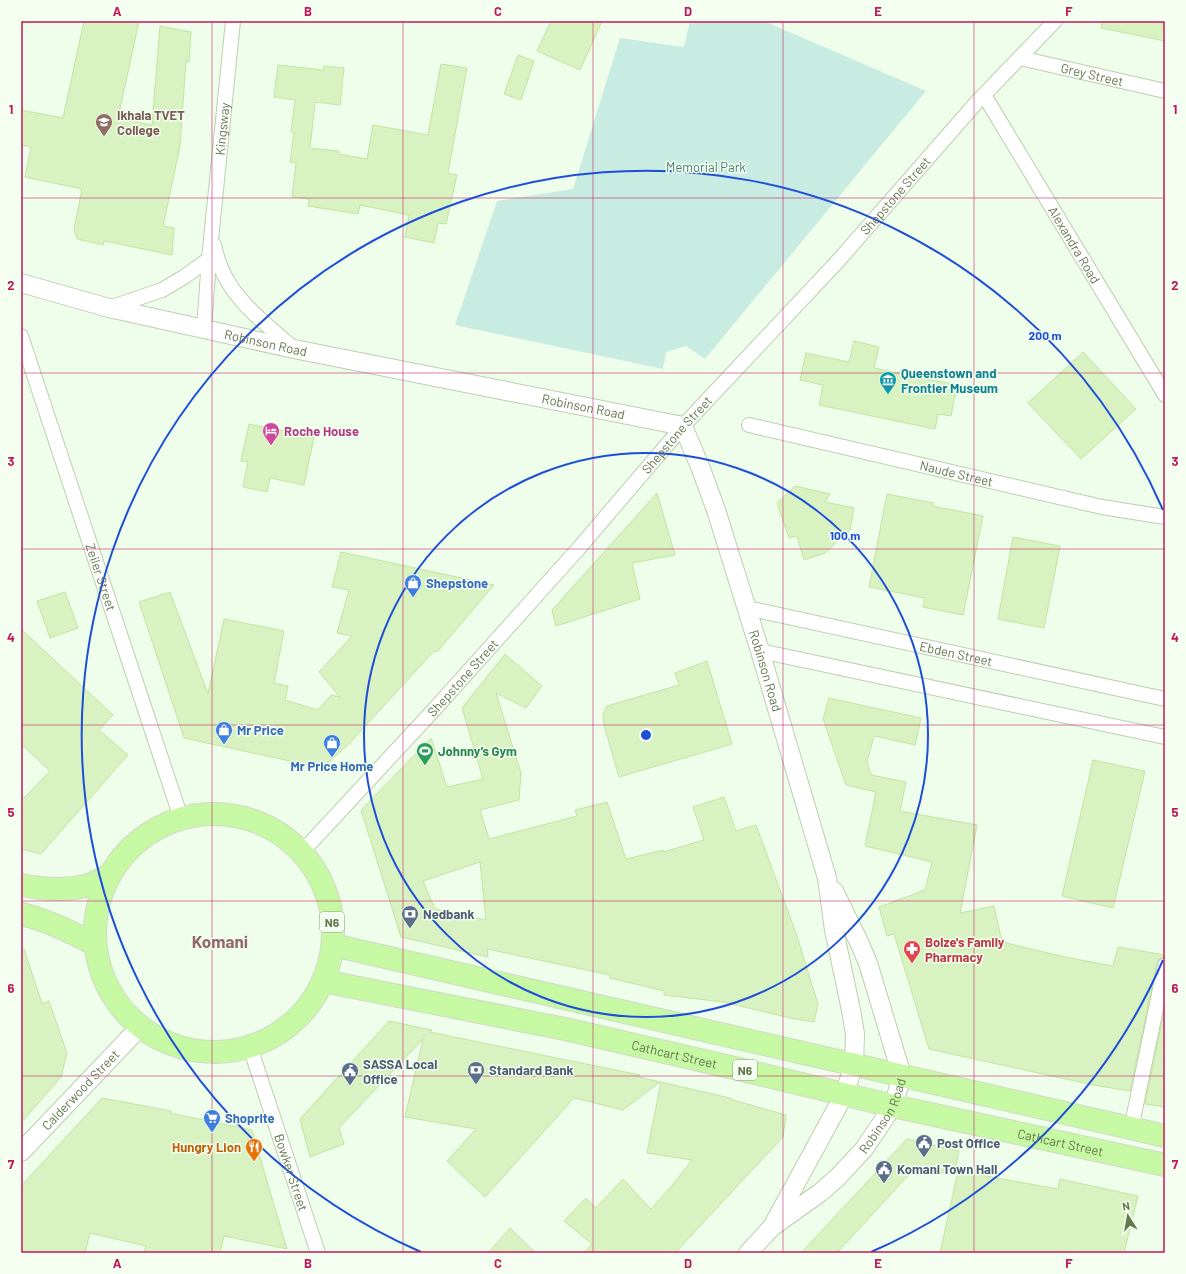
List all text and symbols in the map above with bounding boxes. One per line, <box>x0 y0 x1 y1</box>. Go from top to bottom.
text: A <box>113 3 122 19</box>
text: B <box>304 3 312 19</box>
text: C <box>494 3 502 19</box>
text: D <box>684 3 692 19</box>
text: E <box>874 3 882 19</box>
text: F <box>1065 3 1073 19</box>
street label: Grey Street <box>1059 60 1125 89</box>
text: 1 <box>9 101 13 117</box>
text: 1 <box>1173 101 1177 117</box>
street label: Kingsway <box>212 102 233 156</box>
place label: Ikhala TVET College <box>117 107 185 138</box>
school or university icon: Ikhala TVET College <box>94 112 114 137</box>
street label: Shepstone Street <box>857 153 934 238</box>
park label: Memorial Park <box>666 159 746 175</box>
street label: Alexandra Road <box>1045 203 1104 286</box>
text: 2 <box>7 277 15 293</box>
text: 2 <box>1171 277 1179 293</box>
street label: Robinson Road <box>223 326 308 359</box>
text: 200 m <box>1029 328 1061 342</box>
place label: Queenstown and Frontier Museum <box>901 365 998 396</box>
museum icon: Queenstown and Frontier Museum <box>878 370 898 395</box>
street label: Robinson Road <box>541 390 626 422</box>
street label: Shepstone Street <box>638 392 715 477</box>
hotel icon: Roche House <box>261 421 281 446</box>
place label: Roche House <box>284 423 359 439</box>
text: 3 <box>7 453 15 469</box>
text: 3 <box>1171 453 1179 469</box>
street label: Naude Street <box>918 457 995 489</box>
text: 100 m <box>830 528 860 542</box>
street label: Zeiler Street <box>82 541 120 613</box>
shop icon: Shepstone <box>403 573 423 598</box>
place label: Shepstone <box>426 575 488 591</box>
street label: Robinson Road <box>746 628 785 713</box>
text: 4 <box>7 629 15 645</box>
text: 4 <box>1171 629 1179 645</box>
street label: Shepstone Street <box>424 636 501 720</box>
street label: Ebden Street <box>918 638 994 669</box>
shop icon: Mr Price <box>214 720 234 745</box>
place label: Mr Price <box>237 722 284 738</box>
centre of rings <box>639 728 653 742</box>
shop icon: Mr Price Home <box>322 733 342 758</box>
sports icon: Johnny’s Gym <box>415 741 435 766</box>
place label: Johnny’s Gym <box>438 743 517 759</box>
place label: Mr Price Home <box>291 758 373 774</box>
text: 5 <box>7 804 15 820</box>
text: 5 <box>1171 804 1179 820</box>
bank icon: Nedbank <box>400 904 420 929</box>
place label: Nedbank <box>423 906 474 922</box>
road number: N6 <box>320 912 344 932</box>
district label: Komani <box>192 931 248 951</box>
place label: Bolze's Family Pharmacy <box>925 934 1005 965</box>
pharmacy icon: Bolze's Family Pharmacy <box>902 939 922 964</box>
text: 6 <box>8 980 15 996</box>
text: 6 <box>1172 980 1179 996</box>
street label: Cathcart Street <box>630 1037 719 1072</box>
street label: Calderwood Street <box>38 1046 122 1133</box>
place label: SASSA Local Office <box>363 1056 437 1087</box>
bank icon: Standard Bank <box>466 1060 486 1085</box>
road number: N6 <box>733 1060 757 1080</box>
public building icon: SASSA Local Office <box>340 1061 360 1086</box>
place label: Standard Bank <box>489 1062 574 1078</box>
street label: Robinson Road <box>855 1076 909 1156</box>
supermarket icon: Shoprite <box>202 1108 222 1133</box>
place label: Shoprite <box>225 1110 275 1126</box>
street label: Cathcart Street <box>1016 1125 1105 1159</box>
street label: Bowker Street <box>271 1132 312 1213</box>
public building icon: Post Office <box>914 1133 934 1158</box>
place label: Post Office <box>937 1135 1000 1151</box>
restaurant icon: Hungry Lion <box>244 1137 264 1162</box>
place label: Hungry Lion <box>172 1139 241 1155</box>
text: 7 <box>8 1156 15 1172</box>
text: 7 <box>1172 1156 1179 1172</box>
public building icon: Komani Town Hall <box>874 1159 894 1184</box>
place label: Komani Town Hall <box>897 1161 997 1177</box>
north arrow <box>1108 1196 1148 1236</box>
text: N <box>1121 1199 1131 1213</box>
text: A <box>113 1255 122 1271</box>
text: B <box>304 1255 312 1271</box>
text: C <box>494 1255 502 1271</box>
text: D <box>684 1255 692 1271</box>
text: E <box>874 1255 882 1271</box>
text: F <box>1065 1255 1073 1271</box>

